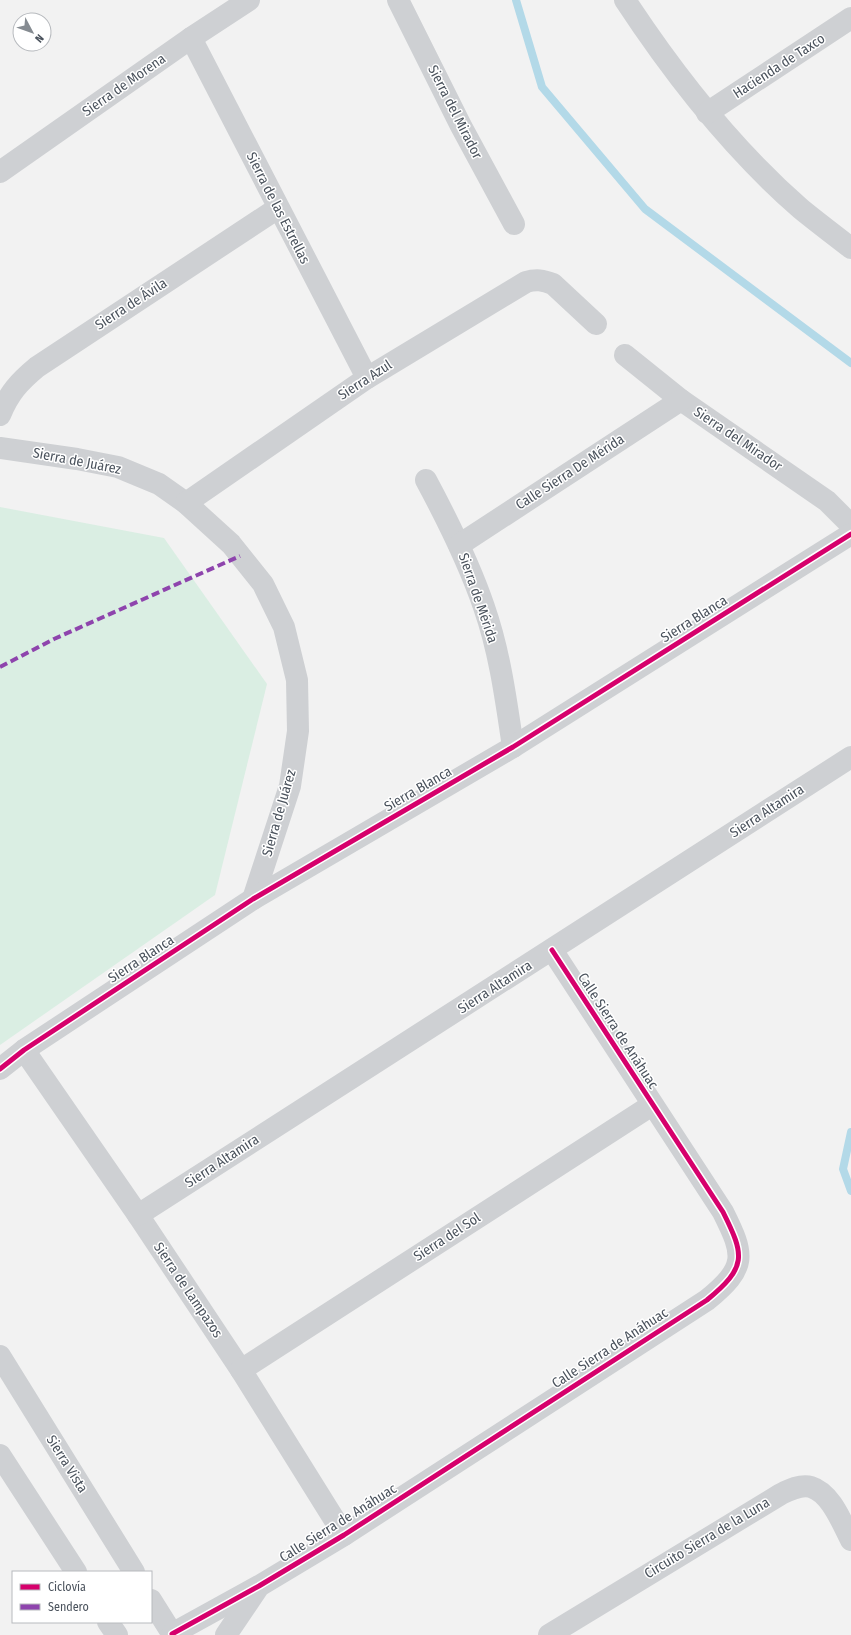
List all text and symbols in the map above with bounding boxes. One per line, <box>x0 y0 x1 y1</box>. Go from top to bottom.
north arrow <box>12 12 52 52</box>
street label: Hacienda de Taxco <box>730 30 828 102</box>
text: N <box>32 31 46 45</box>
street label: Sierra de Morena <box>79 50 169 120</box>
street label: Sierra del Mirador <box>424 62 486 162</box>
street label: Sierra de las Estrellas <box>243 149 313 267</box>
street label: Sierra de Ávila <box>91 274 170 334</box>
street label: Sierra Azul <box>335 356 395 404</box>
street label: Sierra del Mirador <box>691 403 785 475</box>
street label: Calle Sierra De Mérida <box>512 430 628 513</box>
street label: Sierra de Juárez <box>31 444 123 478</box>
street label: Sierra de Mérida <box>455 551 501 645</box>
street label: Sierra Blanca <box>658 592 730 646</box>
street label: Sierra Blanca <box>381 763 455 815</box>
street label: Sierra de Juárez <box>259 767 300 858</box>
street label: Sierra Altamira <box>727 781 807 841</box>
street label: Sierra Blanca <box>105 931 177 987</box>
street label: Sierra Altamira <box>455 957 535 1017</box>
street label: Calle Sierra de Anáhuac <box>574 970 662 1092</box>
street label: Sierra Altamira <box>182 1131 262 1191</box>
street label: Sierra del Sol <box>410 1209 484 1265</box>
street label: Sierra de Lampazos <box>150 1239 226 1341</box>
street label: Calle Sierra de Anáhuac <box>549 1304 671 1392</box>
street label: Sierra Vista <box>43 1432 91 1496</box>
street label: Calle Sierra de Anáhuac <box>276 1480 400 1566</box>
street label: Circuito Sierra de la Luna <box>641 1494 773 1582</box>
legend <box>12 1571 152 1623</box>
text: Ciclovía <box>48 1580 86 1594</box>
text: Sendero <box>48 1600 89 1614</box>

